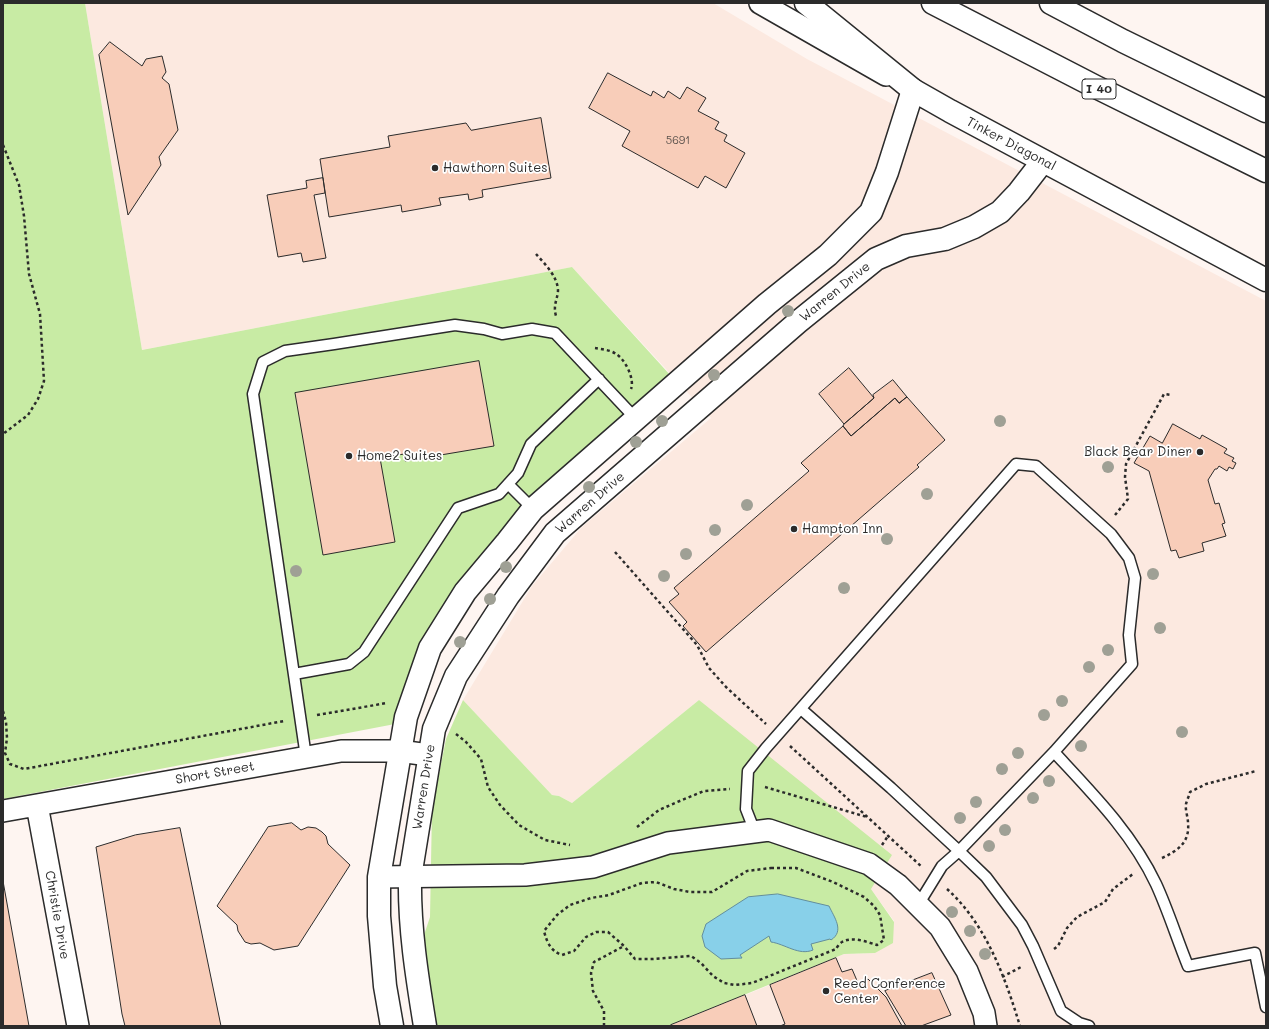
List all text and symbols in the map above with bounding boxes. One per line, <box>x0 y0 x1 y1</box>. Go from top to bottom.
road number: I 40 <box>1082 79 1116 99</box>
street label: Tinker Diagonal <box>964 114 1058 174</box>
house number: 5691 <box>666 134 690 148</box>
place label: Hawthorn Suites <box>443 160 548 176</box>
marker: Hawthorn Suites <box>430 163 440 173</box>
street label: Warren Drive <box>797 259 873 325</box>
place label: Black Bear Diner <box>1084 444 1192 460</box>
marker: Black Bear Diner <box>1195 447 1205 457</box>
place label: Home2 Suites <box>357 448 442 464</box>
marker: Home2 Suites <box>344 451 354 461</box>
street label: Warren Drive <box>552 469 628 537</box>
place label: Hampton Inn <box>802 521 883 537</box>
marker: Hampton Inn <box>789 524 799 534</box>
street label: Warren Drive <box>410 743 438 831</box>
street label: Short Street <box>174 758 256 788</box>
street label: Christie Drive <box>42 869 72 961</box>
place label: Reed Conference Center <box>834 976 946 1007</box>
marker: Reed Conference Center <box>821 986 831 996</box>

